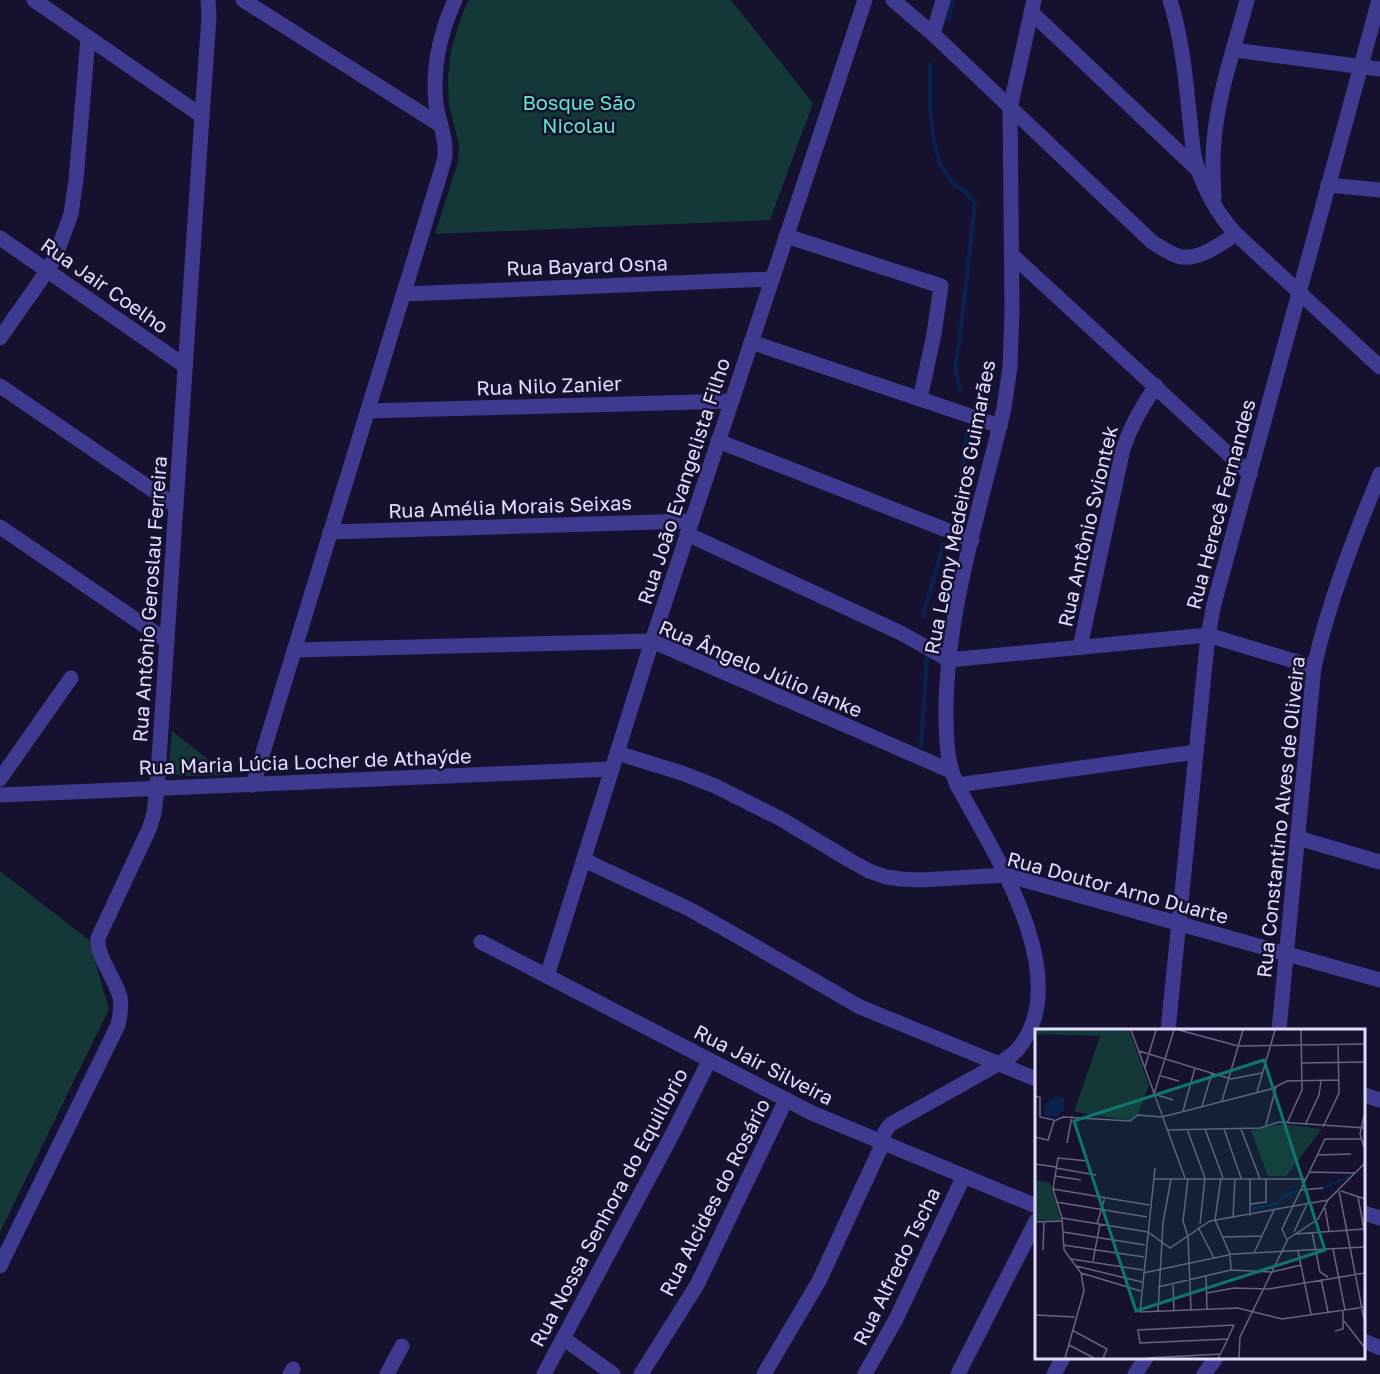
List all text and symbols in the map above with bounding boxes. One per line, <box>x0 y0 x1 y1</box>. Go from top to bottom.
park label: Bosque São Nicolau <box>522 90 636 137</box>
street label: Rua Jair Coelho <box>37 232 173 338</box>
street label: Rua Bayard Osna <box>506 250 668 280</box>
street label: Rua João Evangelista Filho <box>632 355 734 607</box>
street label: Rua Leony Medeiros Guimarães <box>919 358 999 656</box>
street label: Rua Nilo Zanier <box>476 370 622 400</box>
street label: Rua Herecê Fernandes <box>1180 396 1260 612</box>
street label: Rua Antônio Sviontek <box>1052 423 1122 629</box>
street label: Rua Antônio Geroslau Ferreira <box>127 455 171 743</box>
street label: Rua Amélia Morais Seixas <box>388 490 632 522</box>
street label: Rua Ângelo Júlio Ianke <box>656 614 866 722</box>
street label: Rua Constantino Alves de Oliveira <box>1251 655 1309 979</box>
street label: Rua Maria Lúcia Locher de Athaýde <box>138 743 472 779</box>
street label: Rua Doutor Arno Duarte <box>1005 846 1231 928</box>
street label: Rua Jair Silveira <box>690 1019 838 1109</box>
inset map <box>1035 1029 1365 1359</box>
street label: Rua Nossa Senhora do Equilíbrio <box>524 1064 692 1350</box>
street label: Rua Alcides do Rosário <box>654 1094 774 1300</box>
street label: Rua Alfredo Tscha <box>847 1183 945 1349</box>

